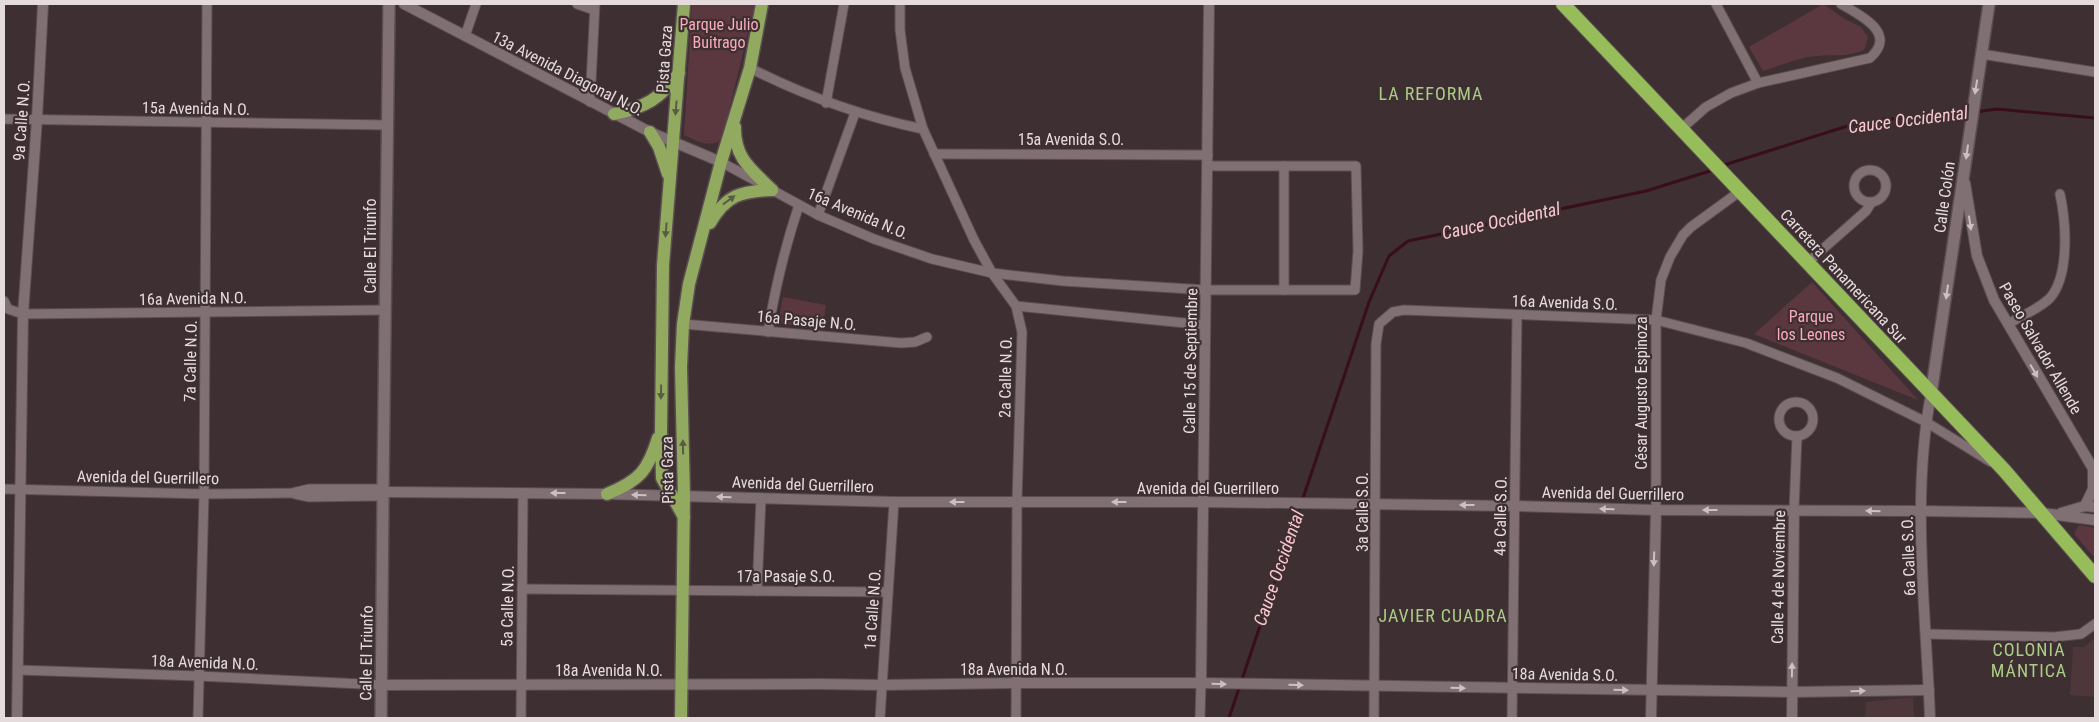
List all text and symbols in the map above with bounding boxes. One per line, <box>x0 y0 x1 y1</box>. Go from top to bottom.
park label: Parque Julio Buitrago <box>680 15 758 52</box>
street label: Pista Gaza <box>653 25 676 93</box>
street label: 13a Avenida Diagonal N.O. <box>489 27 647 120</box>
street label: 9a Calle N.O. <box>9 79 34 161</box>
one-way arrow <box>1972 79 1980 95</box>
district label: LA REFORMA <box>1379 83 1483 104</box>
street label: 15a Avenida N.O. <box>142 98 250 119</box>
one-way arrow <box>672 100 680 116</box>
water label: Cauce Occidental <box>1847 102 1970 137</box>
street label: 15a Avenida S.O. <box>1018 130 1124 149</box>
one-way arrow <box>1963 144 1971 160</box>
street label: Calle Colón <box>1930 160 1959 234</box>
street label: 16a Avenida N.O. <box>804 184 911 243</box>
one-way arrow <box>722 195 736 205</box>
street label: Calle El Triunfo <box>361 198 380 294</box>
water label: Cauce Occidental <box>1440 198 1563 243</box>
street label: Carretera Panamericana Sur <box>1776 205 1911 348</box>
one-way arrow <box>1966 215 1974 231</box>
one-way arrow <box>662 222 670 238</box>
street label: Paseo Salvador Allende <box>1995 279 2086 417</box>
one-way arrow <box>1943 284 1951 300</box>
street label: 16a Avenida N.O. <box>139 288 247 309</box>
street label: Calle 15 de Septiembre <box>1180 288 1201 434</box>
street label: 16a Avenida S.O. <box>1511 291 1619 314</box>
street label: 16a Pasaje N.O. <box>756 307 858 334</box>
park label: Parque los Leones <box>1777 307 1845 344</box>
street label: César Augusto Espinoza <box>1632 316 1651 470</box>
street label: 7a Calle N.O. <box>180 320 201 402</box>
street label: 2a Calle N.O. <box>995 336 1016 418</box>
one-way arrow <box>2030 363 2038 378</box>
one-way arrow <box>657 384 665 400</box>
street label: Pista Gaza <box>657 436 678 504</box>
one-way arrow <box>679 439 687 455</box>
street label: Avenida del Guerrillero <box>77 467 219 488</box>
street label: 3a Calle S.O. <box>1353 472 1372 552</box>
street label: Avenida del Guerrillero <box>732 473 874 496</box>
street label: 4a Calle S.O. <box>1490 476 1511 556</box>
street label: Avenida del Guerrillero <box>1137 479 1279 498</box>
street label: Avenida del Guerrillero <box>1542 483 1684 504</box>
one-way arrow <box>550 489 566 497</box>
one-way arrow <box>631 490 647 498</box>
one-way arrow <box>716 493 732 501</box>
one-way arrow <box>948 498 964 506</box>
one-way arrow <box>1111 498 1127 506</box>
one-way arrow <box>1458 501 1474 509</box>
one-way arrow <box>1599 504 1615 512</box>
one-way arrow <box>1702 506 1718 514</box>
water label: Cauce Occidental <box>1249 507 1308 628</box>
one-way arrow <box>1865 507 1881 515</box>
street label: Calle 4 de Noviembre <box>1768 510 1789 644</box>
street label: 6a Calle S.O. <box>1898 516 1919 596</box>
one-way arrow <box>1650 551 1658 567</box>
street label: 5a Calle N.O. <box>497 565 518 647</box>
street label: 17a Pasaje S.O. <box>737 567 835 586</box>
street label: 1a Calle N.O. <box>860 568 885 650</box>
street label: Calle El Triunfo <box>356 605 377 701</box>
district label: JAVIER CUADRA <box>1378 605 1508 626</box>
district label: COLONIA MÁNTICA <box>1991 639 2067 681</box>
street label: 18a Avenida N.O. <box>151 651 259 674</box>
street label: 18a Avenida N.O. <box>960 660 1068 679</box>
street label: 18a Avenida N.O. <box>555 661 663 680</box>
one-way arrow <box>1788 661 1796 677</box>
street label: 18a Avenida S.O. <box>1512 664 1618 685</box>
one-way arrow <box>1211 680 1227 688</box>
one-way arrow <box>1288 681 1304 689</box>
one-way arrow <box>1451 684 1467 692</box>
one-way arrow <box>1613 686 1629 694</box>
one-way arrow <box>1850 687 1866 695</box>

